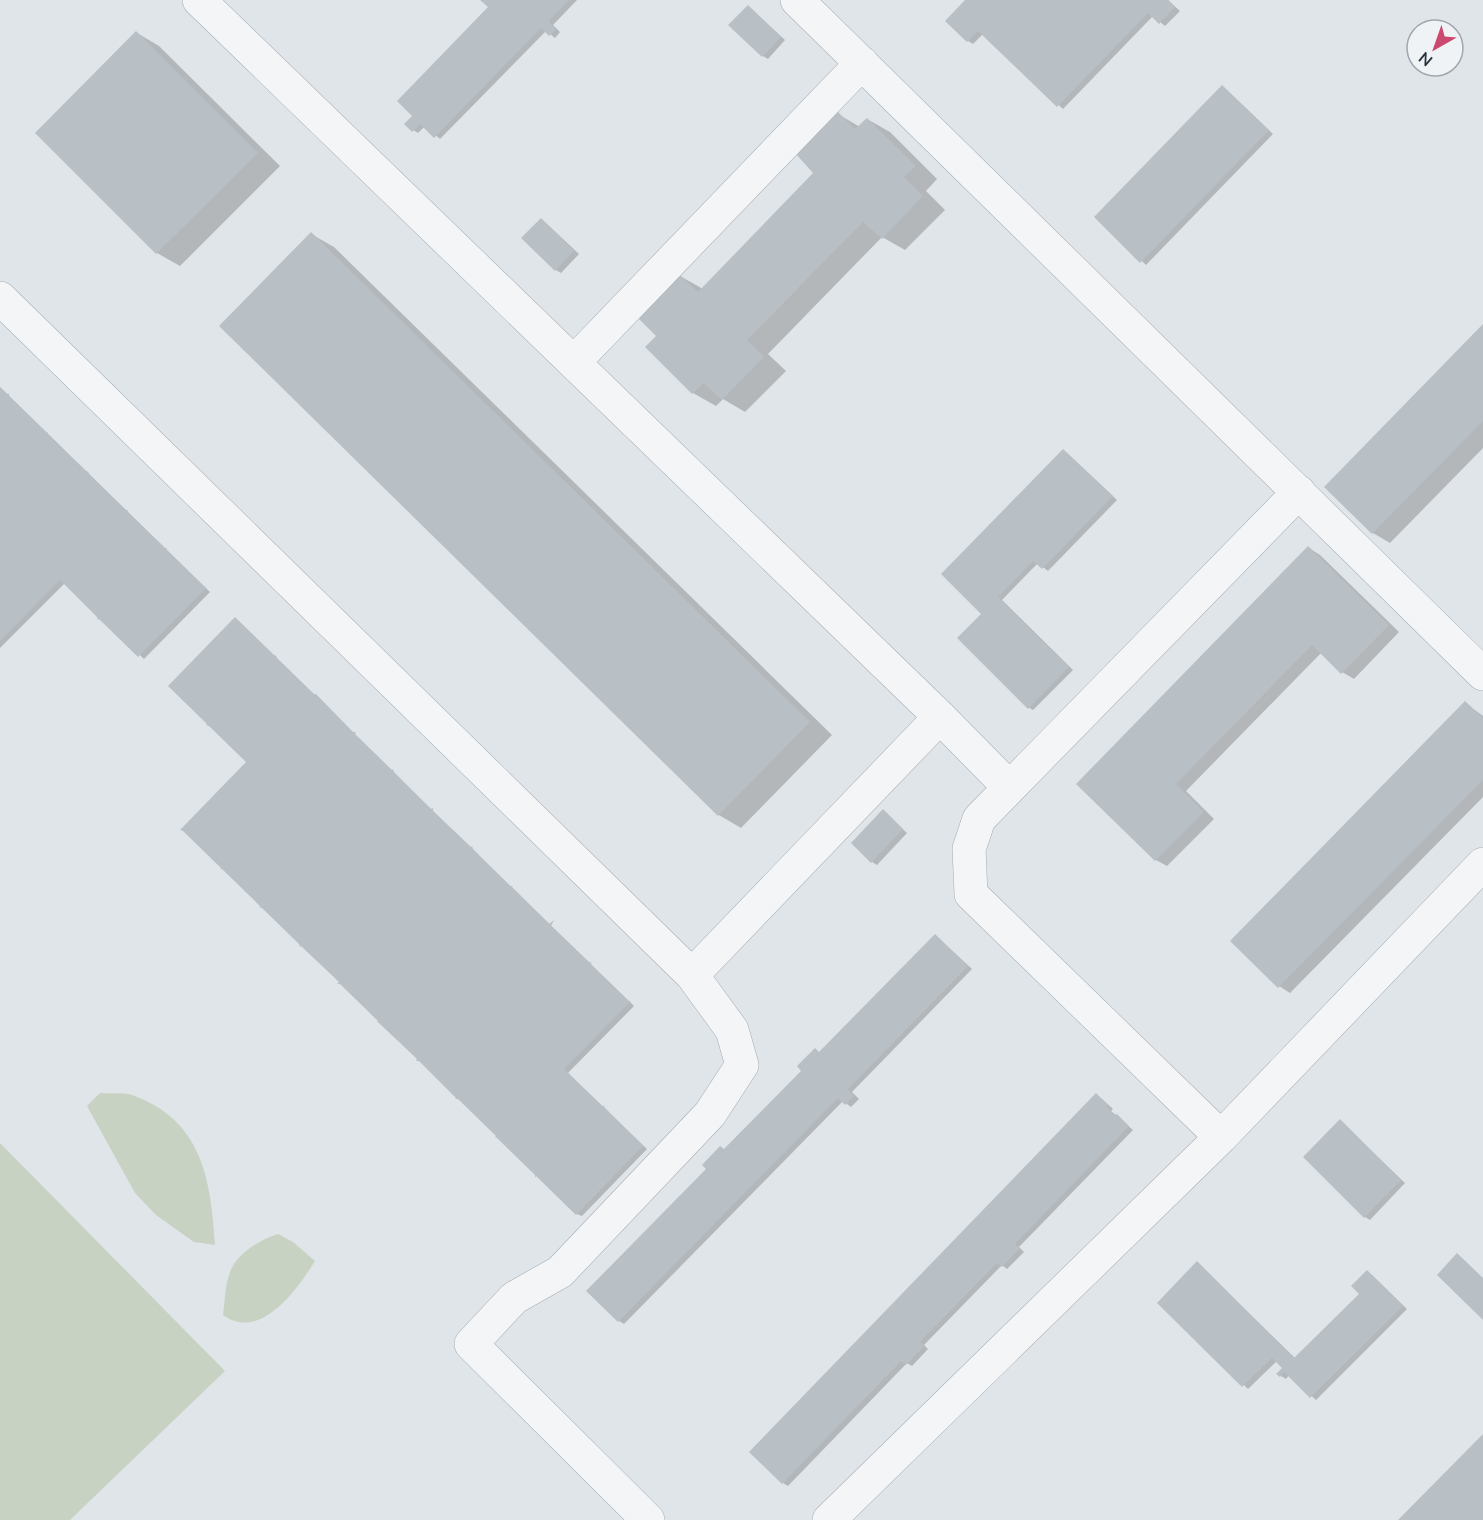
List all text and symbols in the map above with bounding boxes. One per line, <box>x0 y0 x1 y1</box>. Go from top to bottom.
north arrow <box>1405 18 1465 78</box>
text: N <box>1414 46 1438 71</box>

